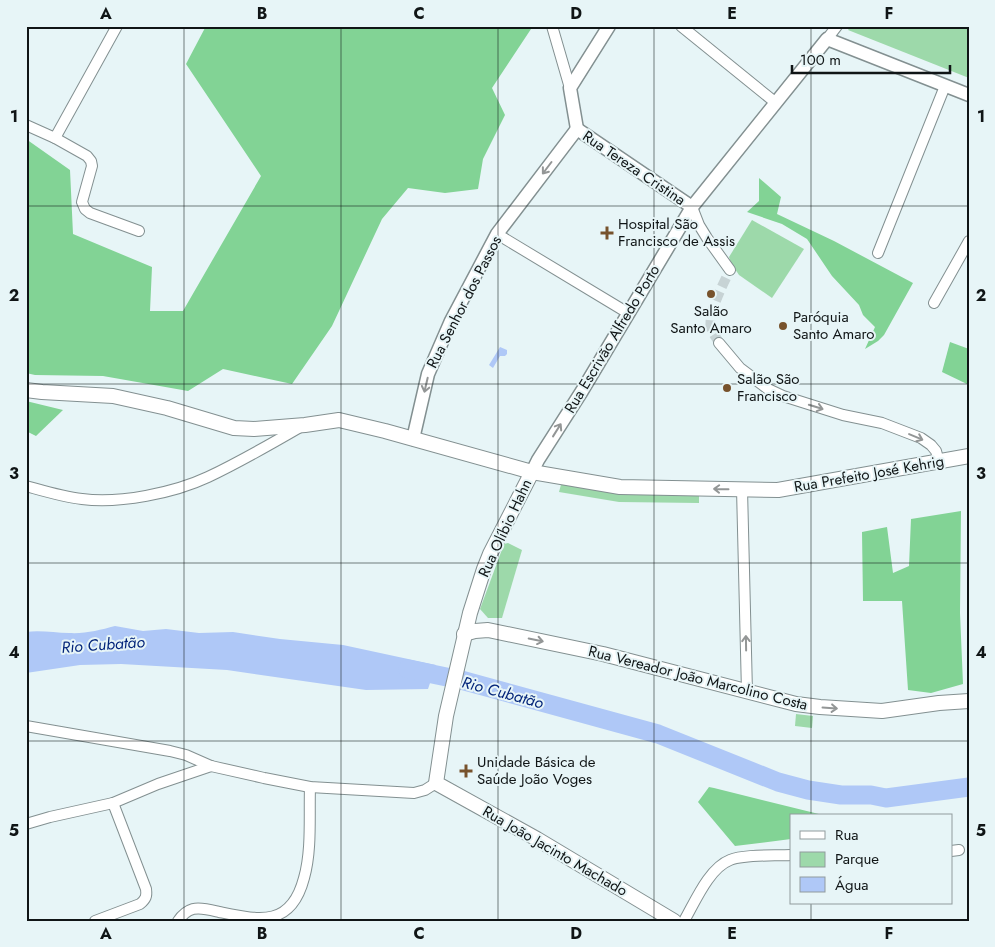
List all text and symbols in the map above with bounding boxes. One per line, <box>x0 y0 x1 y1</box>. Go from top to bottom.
text: A <box>99 2 112 25</box>
text: B <box>257 2 267 25</box>
text: C <box>413 2 425 25</box>
text: D <box>570 2 582 25</box>
text: E <box>727 2 737 25</box>
text: F <box>885 2 893 25</box>
scale bar <box>792 42 950 74</box>
text: 100 m <box>800 49 841 71</box>
text: 1 <box>10 105 18 128</box>
text: 1 <box>977 105 985 128</box>
street label: Rua Tereza Cristina <box>578 125 690 211</box>
one-way arrow <box>542 161 553 174</box>
place label: Hospital São Francisco de Assis <box>618 213 735 252</box>
marker: Hospital São Francisco de Assis <box>600 226 614 240</box>
street label: Rua Senhor dos Passos <box>421 232 507 372</box>
street label: Rua Escrivão Alfredo Porto <box>559 261 665 417</box>
text: 2 <box>9 284 19 307</box>
text: 2 <box>976 284 986 307</box>
marker: Salão Santo Amaro <box>705 288 717 300</box>
place label: Salão Santo Amaro <box>670 300 752 339</box>
place label: Paróquia Santo Amaro <box>793 306 875 345</box>
marker: Paróquia Santo Amaro <box>777 320 789 332</box>
place label: Salão São Francisco <box>737 368 800 407</box>
one-way arrow <box>421 376 430 392</box>
marker: Salão São Francisco <box>721 382 733 394</box>
one-way arrow <box>807 402 823 412</box>
one-way arrow <box>552 423 562 437</box>
one-way arrow <box>908 432 923 442</box>
street label: Rua Prefeito José Kehrig <box>792 450 946 498</box>
text: 3 <box>9 462 19 485</box>
text: 3 <box>976 462 986 485</box>
street label: Rua Olíbio Hahn <box>473 475 537 581</box>
one-way arrow <box>713 484 730 494</box>
water label: Rio Cubatão <box>61 630 146 659</box>
one-way arrow <box>527 635 543 645</box>
one-way arrow <box>741 635 751 652</box>
street label: Rua Vereador João Marcolino Costa <box>586 640 810 716</box>
text: 4 <box>8 641 20 664</box>
text: 4 <box>975 641 987 664</box>
water label: Rio Cubatão <box>460 671 547 715</box>
one-way arrow <box>822 703 838 712</box>
place label: Unidade Básica de Saúde João Voges <box>477 751 596 790</box>
marker: Unidade Básica de Saúde João Voges <box>459 764 473 778</box>
street label: Rua João Jacinto Machado <box>478 800 632 902</box>
legend <box>790 814 952 904</box>
text: 5 <box>9 819 19 842</box>
text: 5 <box>976 819 986 842</box>
text: Rua <box>835 824 859 846</box>
text: Parque <box>835 848 879 870</box>
text: Água <box>835 874 869 896</box>
text: A <box>99 922 112 945</box>
text: B <box>257 922 267 945</box>
text: C <box>413 922 425 945</box>
text: D <box>570 922 582 945</box>
text: E <box>727 922 737 945</box>
text: F <box>885 922 893 945</box>

